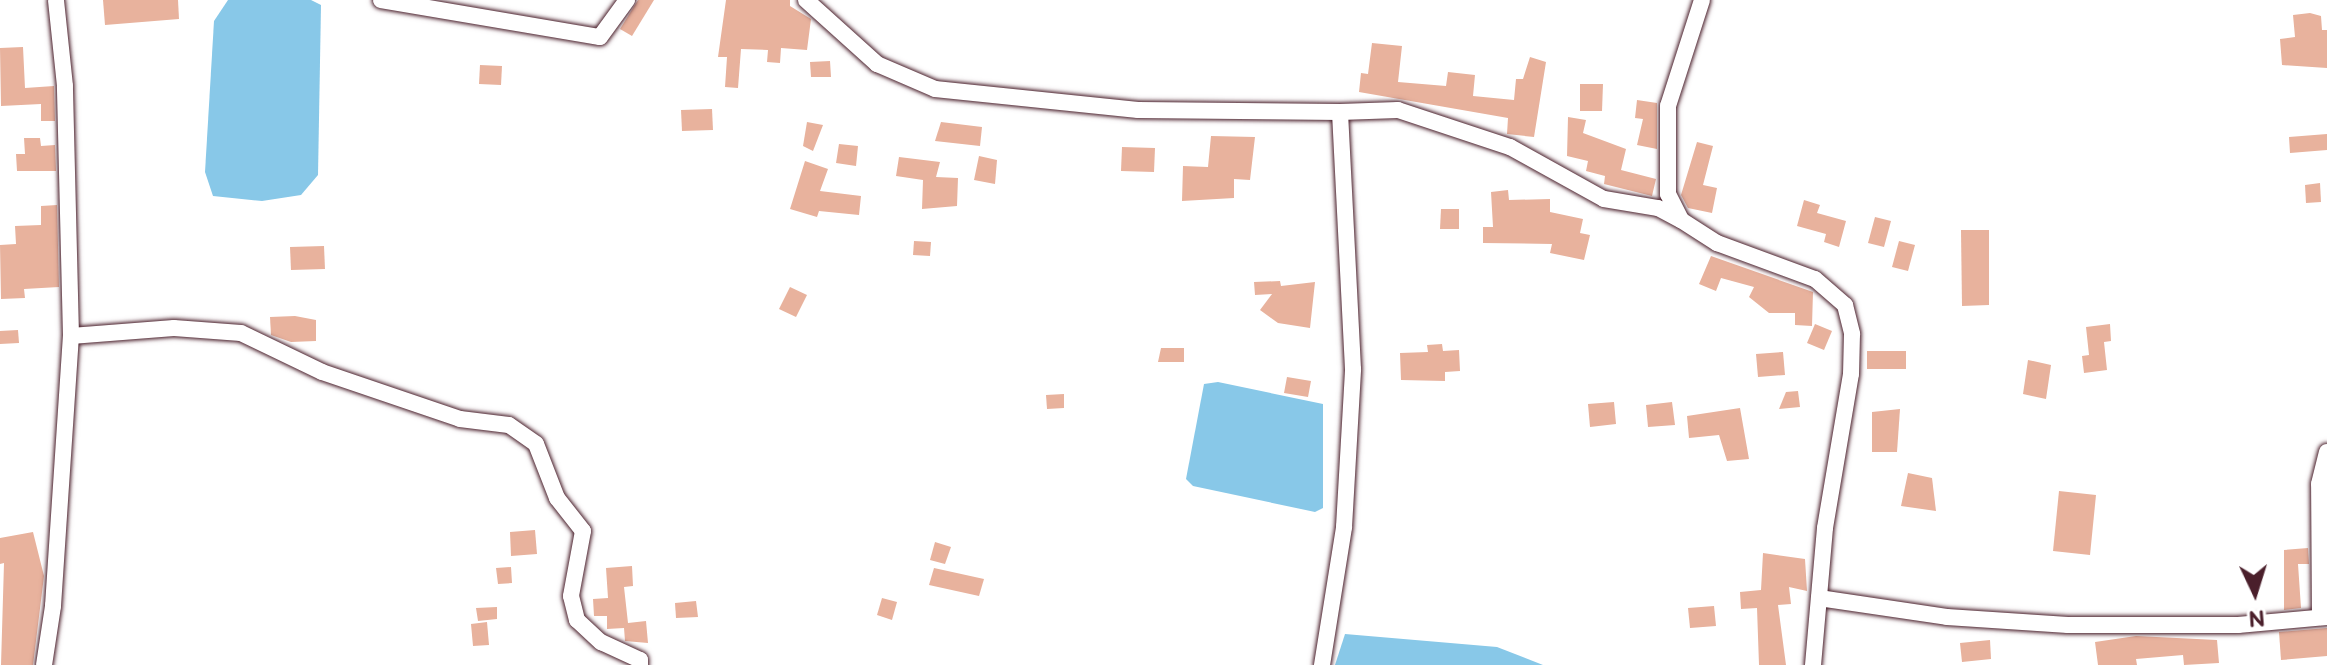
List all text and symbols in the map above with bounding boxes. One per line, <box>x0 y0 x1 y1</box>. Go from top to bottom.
north arrow <box>2215 553 2295 633</box>
text: N <box>2248 603 2266 631</box>

